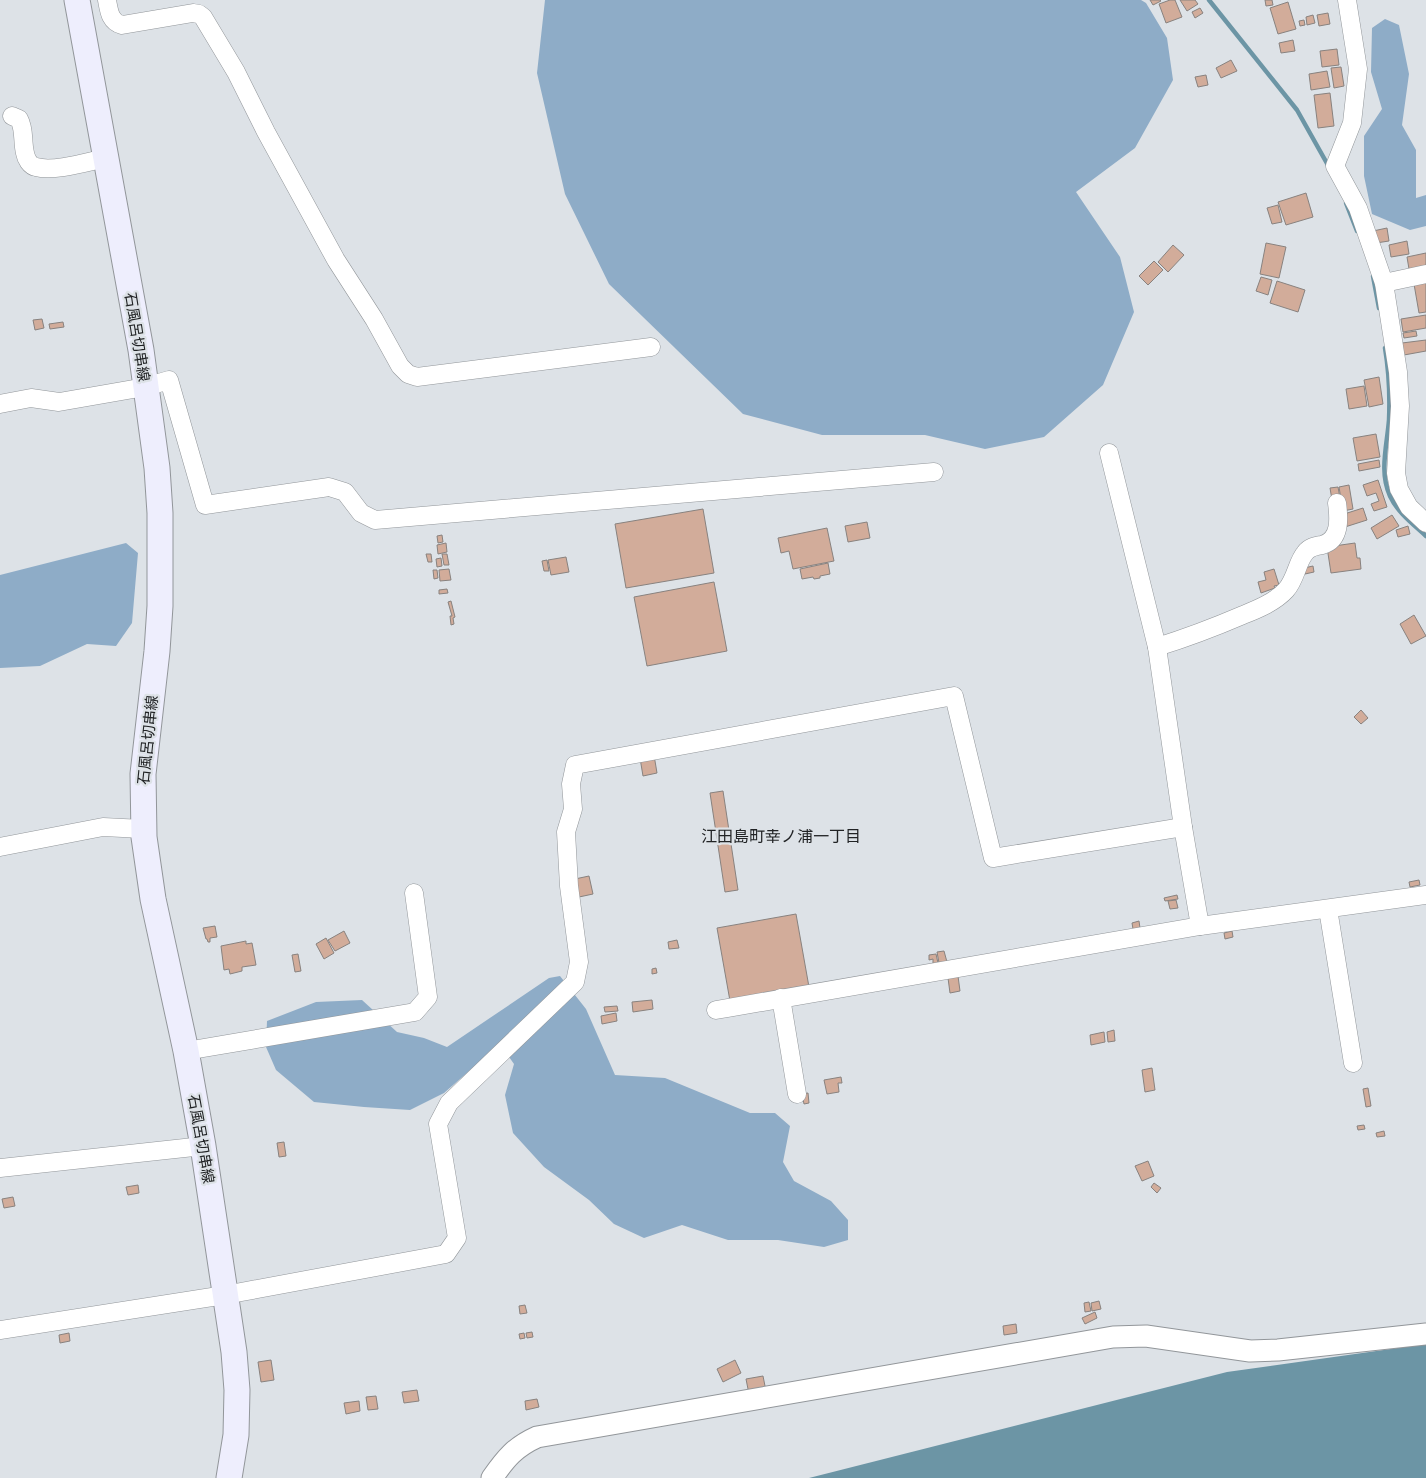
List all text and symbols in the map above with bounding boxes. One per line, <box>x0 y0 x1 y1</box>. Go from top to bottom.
street label: 石風呂切串線 <box>121 291 153 383</box>
street label: 石風呂切串線 <box>134 694 162 786</box>
district label: 江田島町幸ノ浦一丁目 <box>701 827 861 846</box>
street label: 石風呂切串線 <box>184 1093 218 1185</box>

